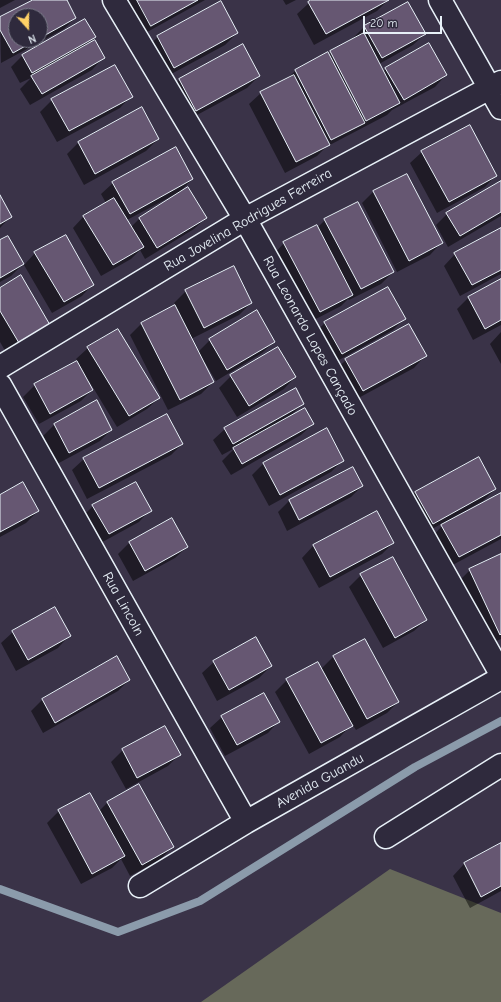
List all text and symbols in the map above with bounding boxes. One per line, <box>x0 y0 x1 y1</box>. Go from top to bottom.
north arrow <box>8 8 48 48</box>
scale bar <box>365 8 444 34</box>
text: 20 m <box>370 16 398 30</box>
text: N <box>26 31 38 46</box>
street label: Rua Jovelina Rodrigues Ferreira <box>161 165 335 275</box>
street label: Rua Leonardo Lopes Cançado <box>259 253 361 419</box>
street label: Rua Lincoln <box>99 569 147 639</box>
street label: Avenida Guandu <box>273 750 367 812</box>

